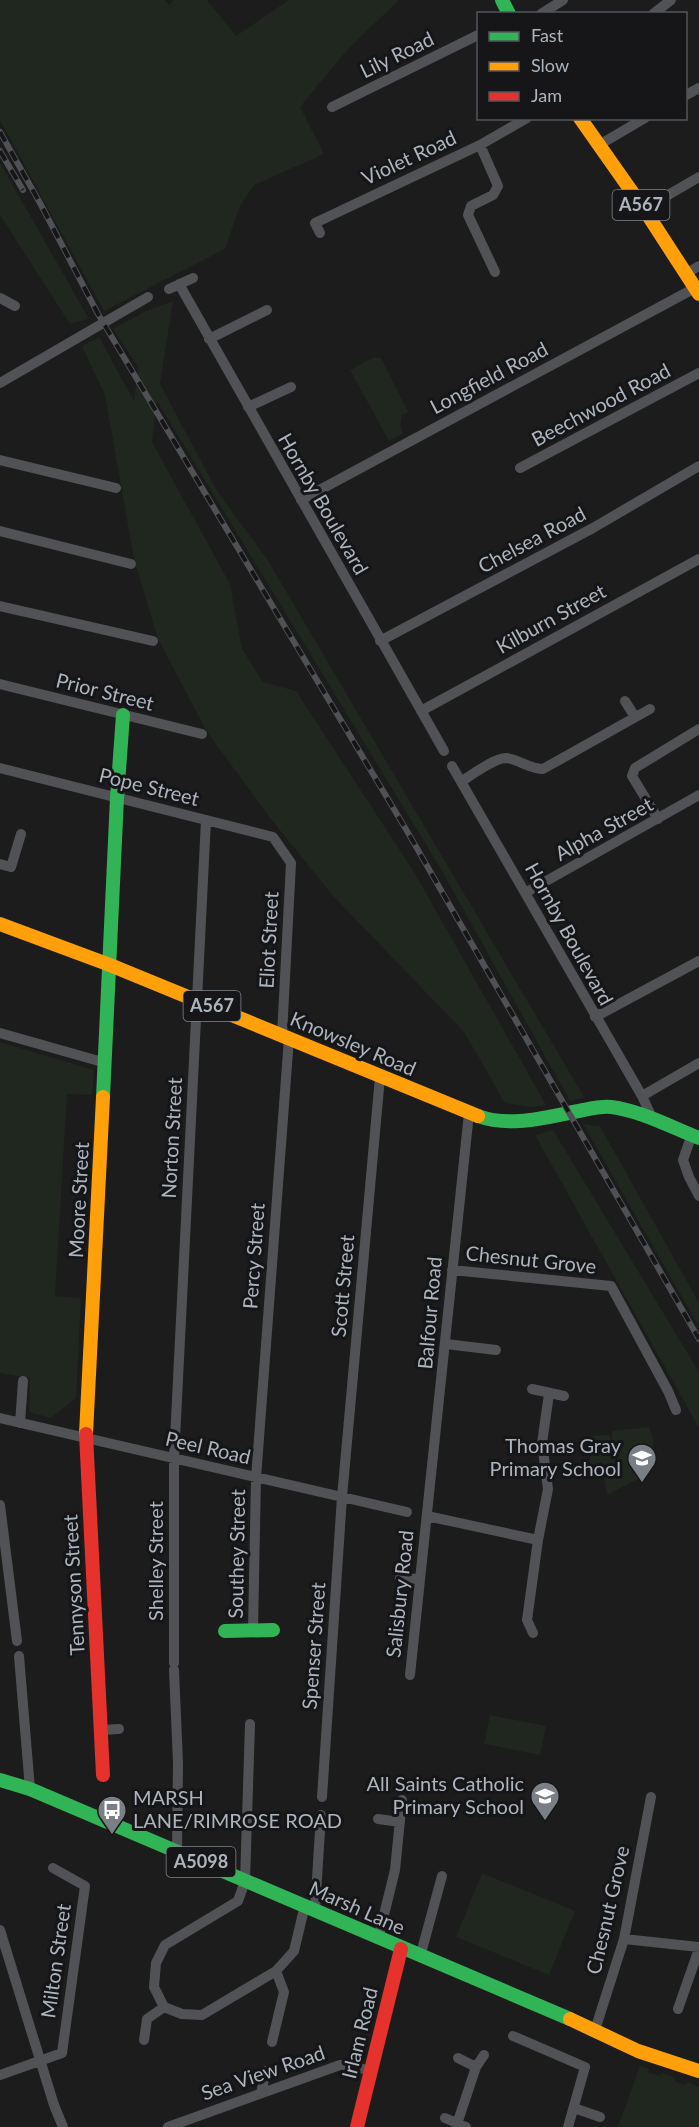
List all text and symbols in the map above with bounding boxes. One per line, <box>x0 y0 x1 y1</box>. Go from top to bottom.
legend <box>477 12 687 120</box>
text: Fast <box>531 24 564 46</box>
street label: Lily Road <box>356 26 437 82</box>
text: Slow <box>531 54 569 76</box>
text: Jam <box>531 84 562 106</box>
street label: Violet Road <box>357 125 460 189</box>
road number: A567 <box>612 190 670 220</box>
street label: Longfield Road <box>426 336 551 418</box>
street label: Beechwood Road <box>527 357 674 451</box>
street label: Hornby Boulevard <box>274 429 374 578</box>
street label: Chelsea Road <box>474 501 589 578</box>
street label: Kilburn Street <box>492 578 609 658</box>
street label: Prior Street <box>54 667 157 715</box>
street label: Pope Street <box>97 762 202 810</box>
street label: Alpha Street <box>550 791 657 865</box>
street label: Hornby Boulevard <box>521 858 619 1009</box>
street label: Eliot Street <box>253 891 283 989</box>
road number: A567 <box>184 991 240 1021</box>
street label: Knowsley Road <box>287 1006 420 1080</box>
street label: Norton Street <box>156 1077 186 1199</box>
street label: Moore Street <box>63 1141 93 1259</box>
street label: Percy Street <box>237 1202 269 1310</box>
street label: Scott Street <box>326 1234 358 1338</box>
street label: Chesnut Grove <box>465 1240 598 1278</box>
street label: Balfour Road <box>412 1256 446 1370</box>
street label: Peel Road <box>163 1426 253 1468</box>
place label: Thomas Gray Primary School <box>490 1433 622 1480</box>
school or university icon: Thomas Gray Primary School <box>626 1442 658 1484</box>
street label: Southey Street <box>223 1489 249 1619</box>
street label: Shelley Street <box>143 1501 167 1621</box>
street label: Tennyson Street <box>57 1514 89 1656</box>
street label: Salisbury Road <box>380 1529 418 1659</box>
street label: Spenser Street <box>297 1582 329 1710</box>
place label: All Saints Catholic Primary School <box>367 1771 524 1818</box>
school or university icon: All Saints Catholic Primary School <box>529 1780 561 1822</box>
place label: MARSH LANE/RIMROSE ROAD <box>133 1785 342 1832</box>
bus stop icon: MARSH LANE/RIMROSE ROAD <box>96 1794 128 1836</box>
street label: Chesnut Grove <box>581 1843 633 1976</box>
road number: A5098 <box>166 1847 236 1877</box>
street label: Marsh Lane <box>306 1875 409 1939</box>
street label: Milton Street <box>35 1902 75 2020</box>
street label: Irlam Road <box>336 1985 382 2081</box>
street label: Sea View Road <box>198 2040 328 2104</box>

